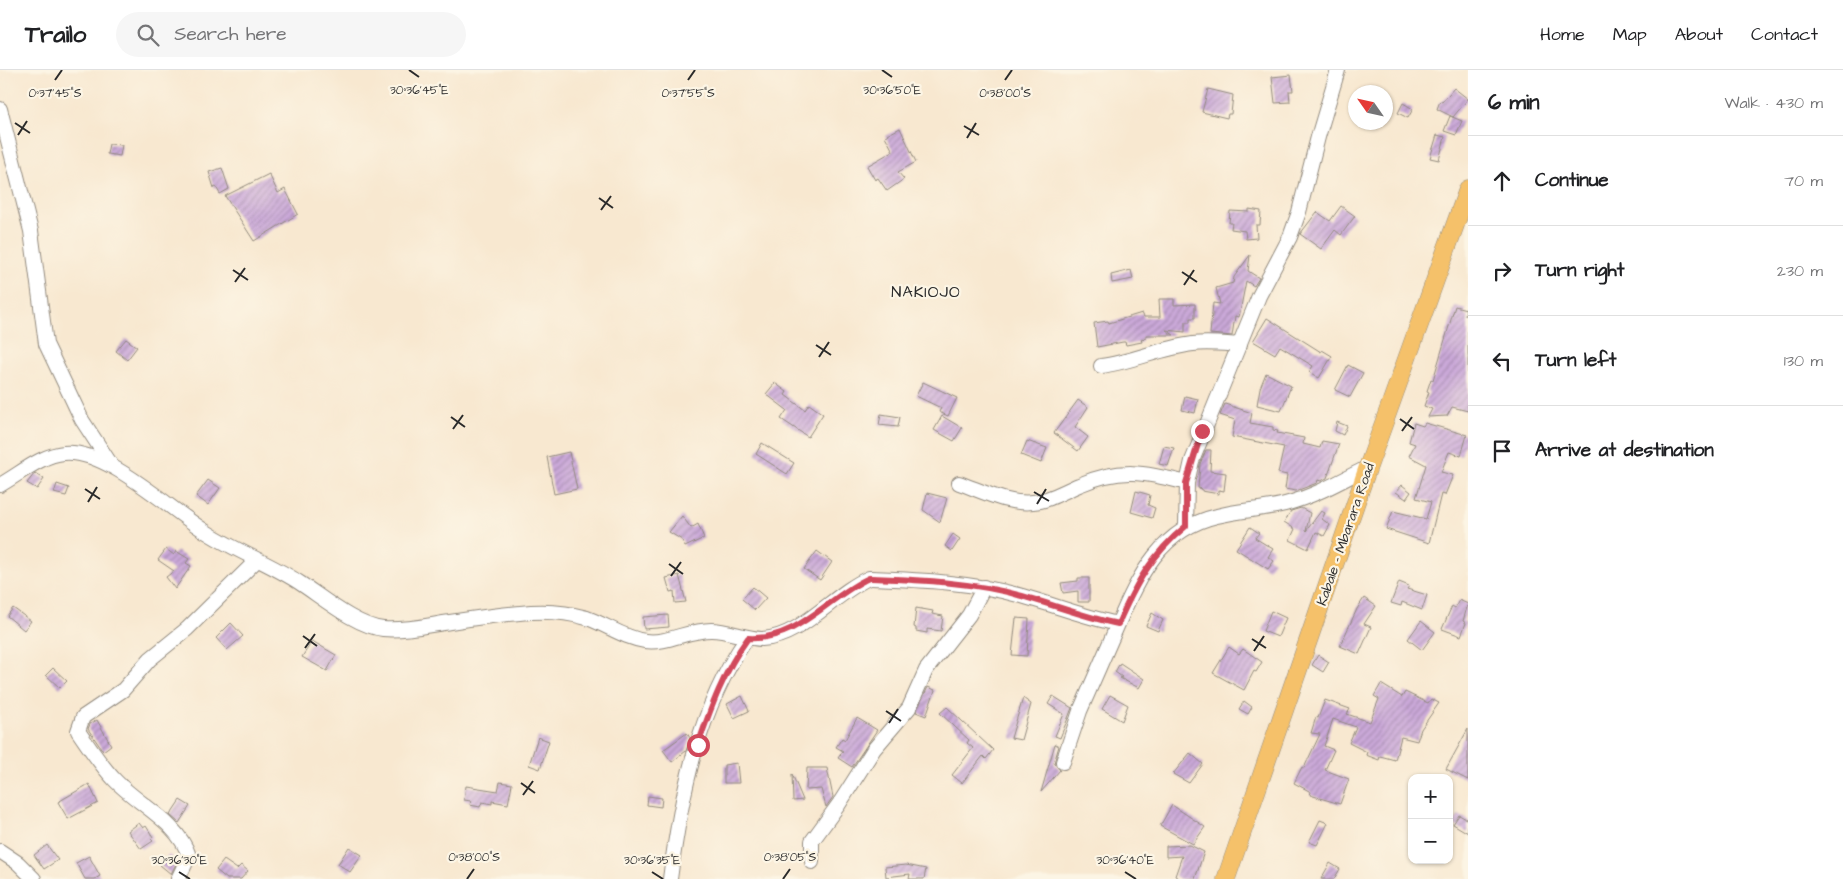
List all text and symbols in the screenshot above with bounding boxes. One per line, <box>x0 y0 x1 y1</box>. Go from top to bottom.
search box <box>116 12 466 57</box>
text: Trailo <box>25 18 86 52</box>
icon: search <box>134 21 162 49</box>
text: Search here <box>174 21 286 48</box>
text: Home <box>1540 22 1585 47</box>
text: Map <box>1613 22 1647 47</box>
text: About <box>1675 22 1723 47</box>
text: Contact <box>1751 22 1818 47</box>
text: 30°36'45"E <box>390 82 448 99</box>
text: 30°36'50"E <box>863 82 921 99</box>
text: 0°37'45"S <box>29 85 82 102</box>
text: 0°37'55"S <box>661 85 715 102</box>
text: 0°38'00"S <box>979 85 1031 102</box>
north arrow <box>1348 85 1393 130</box>
text: 6 min <box>1488 88 1540 117</box>
text: Walk · 430 m <box>1724 92 1823 114</box>
icon: ahead <box>1488 167 1516 195</box>
text: Continue <box>1535 167 1609 194</box>
text: 70 m <box>1784 170 1823 192</box>
icon: right <box>1488 257 1516 285</box>
text: Turn right <box>1535 257 1624 284</box>
text: 230 m <box>1777 260 1823 282</box>
district label: NAKIOJO <box>891 281 961 303</box>
icon: left <box>1488 347 1516 375</box>
text: Turn left <box>1535 347 1616 374</box>
text: 130 m <box>1784 350 1823 372</box>
route end <box>1191 420 1214 443</box>
icon: arrive <box>1488 437 1516 465</box>
text: Arrive at destination <box>1535 437 1714 464</box>
street label: Kabale - Mbarara Road <box>1312 460 1380 608</box>
route start <box>687 734 710 757</box>
map controls <box>1408 774 1453 864</box>
button: + <box>1408 774 1453 819</box>
button: − <box>1408 819 1453 864</box>
text: 0°38'00"S <box>448 849 500 866</box>
text: 0°38'05"S <box>764 849 817 866</box>
text: 30°36'30"E <box>151 852 207 869</box>
text: 30°36'35"E <box>624 852 680 869</box>
text: 30°36'40"E <box>1096 852 1154 869</box>

